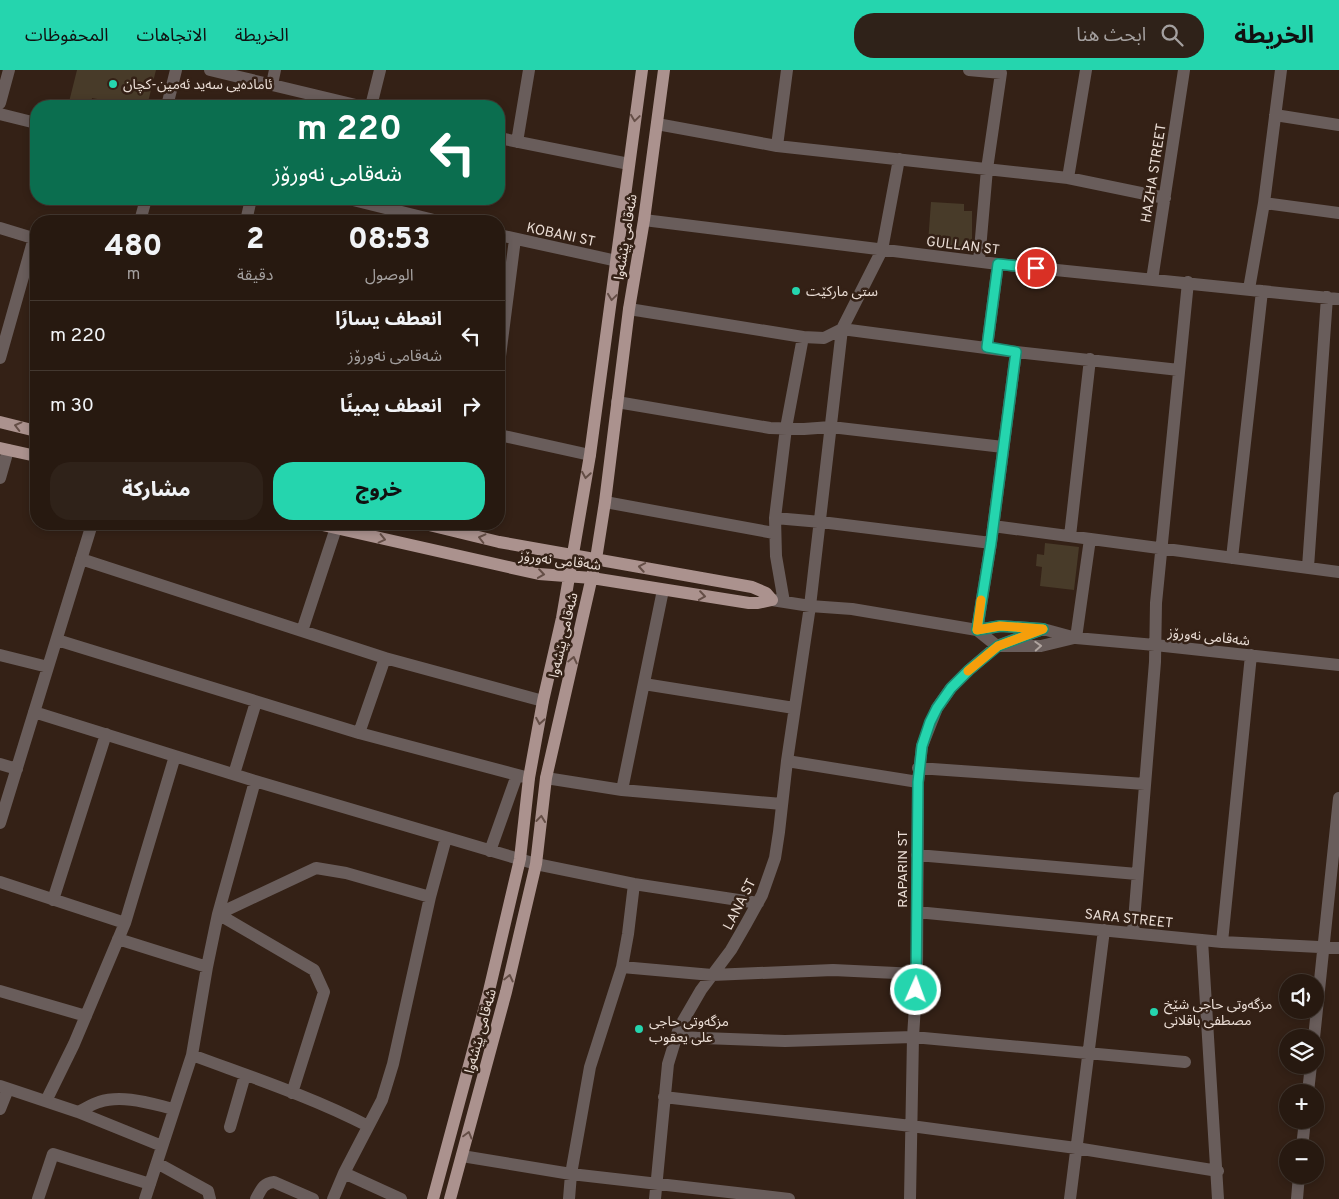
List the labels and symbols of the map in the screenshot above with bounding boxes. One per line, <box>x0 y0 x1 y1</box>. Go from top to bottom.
place label: ئامادەیی سەید ئەمین-کچان <box>123 77 273 94</box>
marker: ئامادەیی سەید ئەمین-کچان <box>107 78 119 90</box>
one-way arrow <box>631 114 641 123</box>
street label: HAZHA STREET <box>1138 122 1171 224</box>
street label: شەقامی پێشەوا <box>611 193 642 281</box>
street label: KOBANI ST <box>525 220 597 251</box>
street label: GULLAN ST <box>925 234 1001 259</box>
pin <box>1015 247 1057 289</box>
place label: ستی مارکێت <box>806 284 878 301</box>
marker: ستی مارکێت <box>790 285 802 297</box>
one-way arrow <box>607 292 617 301</box>
one-way arrow <box>15 422 23 432</box>
one-way arrow <box>582 471 592 479</box>
one-way arrow <box>378 533 387 544</box>
one-way arrow <box>478 533 486 544</box>
street label: شەقامی نەورۆز <box>517 548 602 575</box>
one-way arrow <box>637 562 646 572</box>
one-way arrow <box>537 568 545 579</box>
one-way arrow <box>697 590 706 600</box>
street label: شەقامی پێشەوا <box>546 591 583 680</box>
street label: شەقامی نەورۆز <box>1166 625 1251 650</box>
one-way arrow <box>1034 640 1042 651</box>
one-way arrow <box>567 655 578 664</box>
one-way arrow <box>535 716 545 725</box>
one-way arrow <box>535 815 546 823</box>
street label: RAPARIN ST <box>895 830 912 908</box>
street label: LANA ST <box>720 876 760 933</box>
street label: SARA STREET <box>1084 906 1174 933</box>
position arrow <box>889 963 941 1015</box>
one-way arrow <box>503 974 514 983</box>
street label: شەقامی پێشەوا <box>462 987 501 1076</box>
place label: مزگەوتی حاجی شێخ مصطفی باقلانی <box>1164 997 1272 1030</box>
marker: مزگەوتی حاجی شێخ مصطفی باقلانی <box>1148 1006 1160 1018</box>
place label: مزگەوتی حاجی علی یعقوب <box>649 1014 729 1047</box>
marker: مزگەوتی حاجی علی یعقوب <box>633 1023 645 1035</box>
one-way arrow <box>463 1132 473 1140</box>

